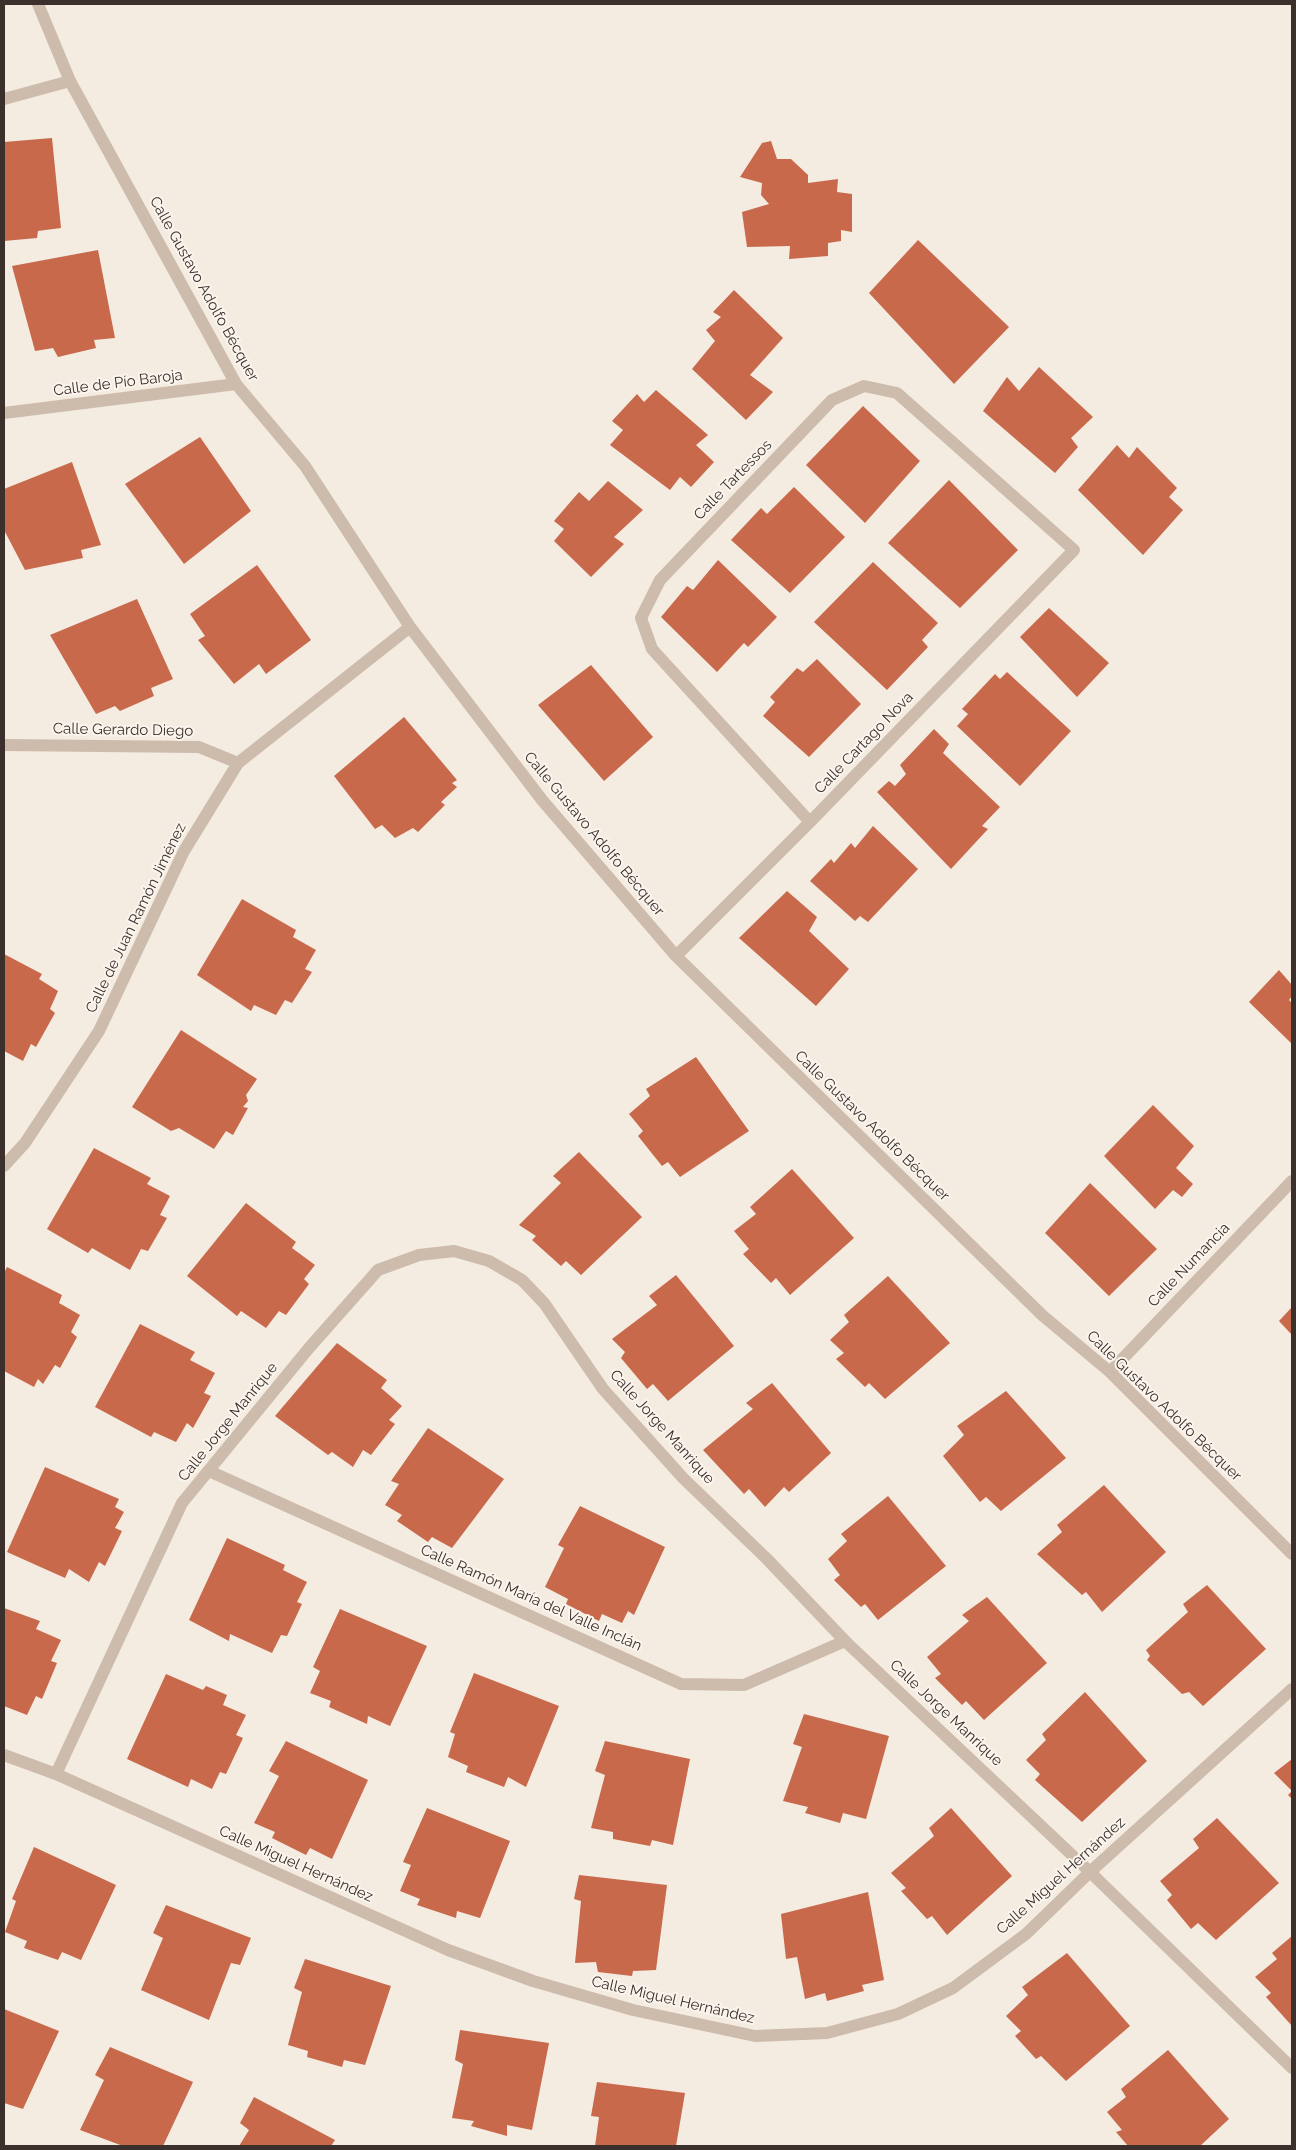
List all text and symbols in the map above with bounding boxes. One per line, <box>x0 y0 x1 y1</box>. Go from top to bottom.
street label: Calle Gustavo Adolfo Bécquer <box>146 193 262 385</box>
street label: Calle de Pío Baroja <box>52 366 184 400</box>
street label: Calle Tartessos <box>690 436 776 524</box>
street label: Calle Cartago Nova <box>811 688 917 798</box>
street label: Calle Gerardo Diego <box>53 720 193 740</box>
street label: Calle Gustavo Adolfo Bécquer <box>520 748 668 920</box>
street label: Calle de Juan Ramón Jiménez <box>82 820 190 1016</box>
street label: Calle Gustavo Adolfo Bécquer <box>791 1047 953 1205</box>
street label: Calle Numancia <box>1144 1219 1234 1311</box>
street label: Calle Gustavo Adolfo Bécquer <box>1083 1327 1245 1485</box>
street label: Calle Jorge Manrique <box>175 1359 281 1485</box>
street label: Calle Jorge Manrique <box>606 1366 718 1488</box>
street label: Calle Ramón María del Valle Inclán <box>418 1541 644 1655</box>
street label: Calle Jorge Manrique <box>886 1656 1006 1770</box>
street label: Calle Miguel Hernández <box>993 1814 1129 1938</box>
street label: Calle Miguel Hernández <box>216 1822 376 1906</box>
street label: Calle Miguel Hernández <box>590 1972 756 2028</box>

